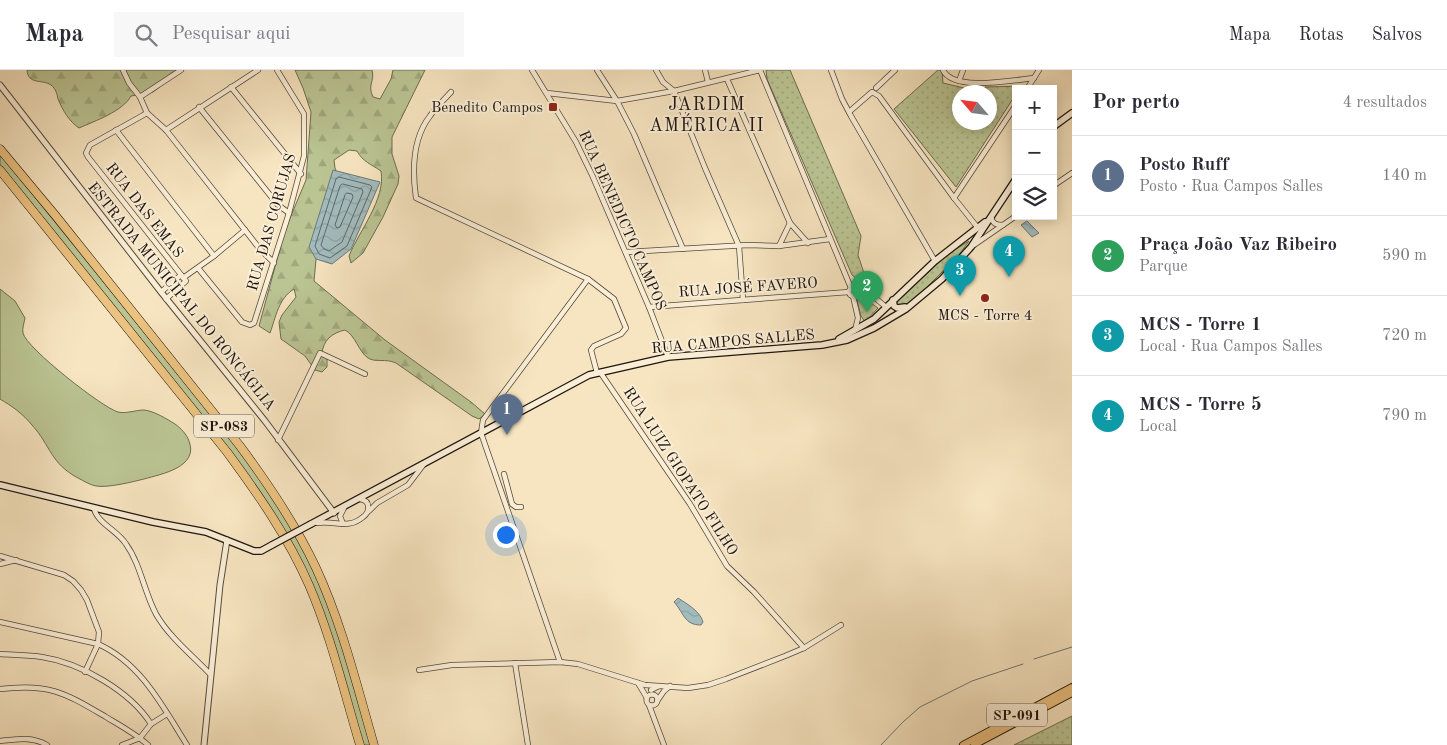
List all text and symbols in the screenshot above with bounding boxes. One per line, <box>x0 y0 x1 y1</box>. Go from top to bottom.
search box <box>114 12 464 57</box>
icon: search <box>132 21 160 49</box>
text: Mapa <box>25 23 84 47</box>
text: Pesquisar aqui <box>172 25 291 44</box>
text: Mapa <box>1229 26 1271 44</box>
text: Rotas <box>1299 26 1344 44</box>
text: Salvos <box>1372 26 1422 44</box>
north arrow <box>952 85 997 130</box>
map controls <box>1012 85 1057 220</box>
button: + <box>1012 85 1057 130</box>
text: Por perto <box>1092 92 1180 113</box>
text: 4 resultados <box>1343 95 1427 111</box>
district label: JARDIM AMÉRICA II <box>649 96 765 135</box>
place label: Benedito Campos <box>431 101 543 116</box>
marker: Benedito Campos <box>547 101 559 113</box>
street label: RUA BENEDICTO CAMPOS <box>575 128 668 313</box>
button: − <box>1012 130 1057 175</box>
street label: RUA DAS CORUJAS <box>246 152 299 293</box>
text: Posto Ruff <box>1139 156 1229 175</box>
street label: RUA DAS EMAS <box>102 161 185 261</box>
text: 1 <box>1103 168 1113 184</box>
text: 140 m <box>1382 168 1427 184</box>
button: layers <box>1012 175 1057 220</box>
street label: ESTRADA MUNICIPAL DO RONCÁGLIA <box>84 178 280 414</box>
text: Posto · Rua Campos Salles <box>1139 179 1323 195</box>
pin: 4 <box>993 236 1025 277</box>
text: Praça João Vaz Ribeiro <box>1139 236 1337 255</box>
text: 2 <box>1103 248 1113 264</box>
text: 590 m <box>1382 248 1427 264</box>
pin: 3 <box>944 255 976 296</box>
text: Parque <box>1139 259 1188 275</box>
pin: 2 <box>851 271 883 312</box>
street label: RUA JOSÉ FAVERO <box>678 273 818 301</box>
marker: MCS - Torre 4 <box>979 292 991 304</box>
place label: MCS - Torre 4 <box>937 309 1033 324</box>
text: MCS - Torre 1 <box>1139 316 1262 335</box>
street label: RUA CAMPOS SALLES <box>651 328 815 357</box>
text: 3 <box>1103 328 1113 344</box>
text: 720 m <box>1382 328 1427 344</box>
text: Local · Rua Campos Salles <box>1139 339 1322 355</box>
street label: RUA LUIZ GIOPATO FILHO <box>620 385 740 559</box>
pin: 1 <box>491 394 523 435</box>
text: MCS - Torre 5 <box>1139 396 1262 415</box>
text: 4 <box>1103 408 1113 424</box>
text: 790 m <box>1382 408 1427 424</box>
road number: SP-083 <box>194 414 254 438</box>
text: Local <box>1139 419 1177 435</box>
your location <box>493 522 519 548</box>
road number: SP-091 <box>987 704 1047 726</box>

